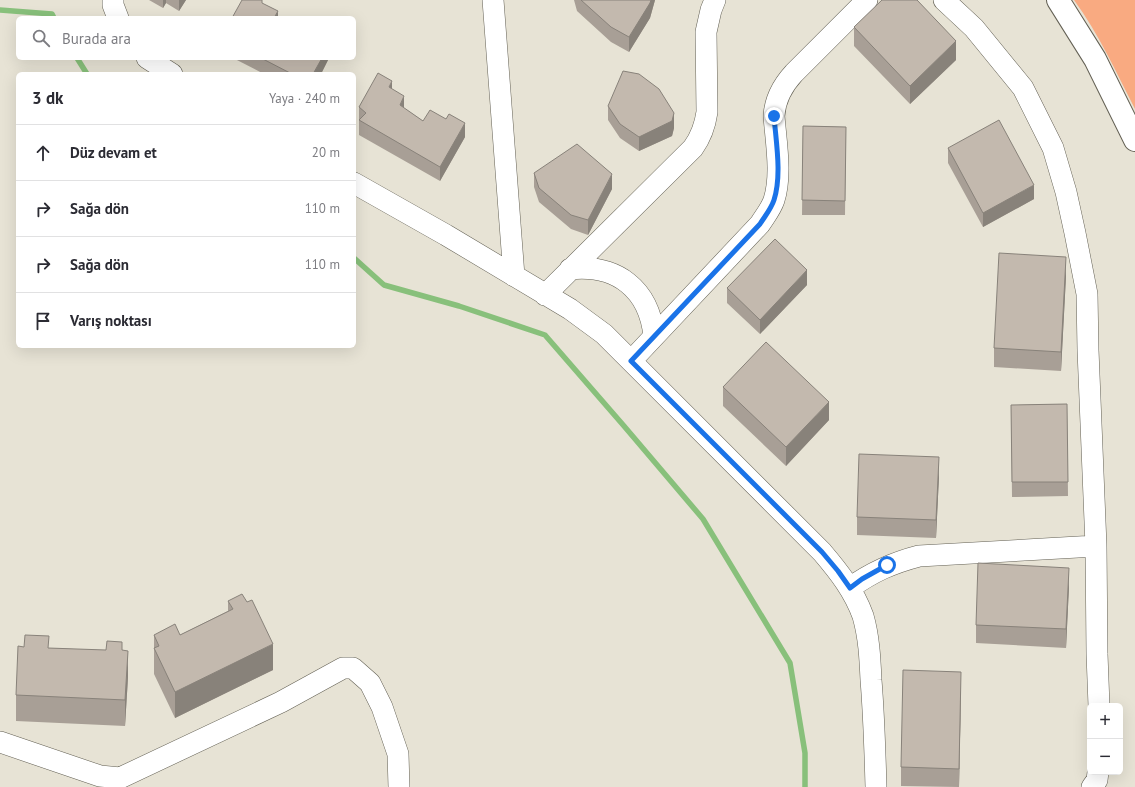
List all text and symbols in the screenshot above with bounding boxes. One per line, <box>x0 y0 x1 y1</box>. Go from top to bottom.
search box <box>16 16 356 60</box>
icon: search <box>30 27 52 49</box>
text: Burada ara <box>62 29 131 48</box>
text: 3 dk <box>32 87 63 109</box>
text: Yaya · 240 m <box>269 90 340 107</box>
route end <box>765 107 783 125</box>
icon: ahead <box>32 142 54 164</box>
text: Düz devam et <box>70 143 157 162</box>
text: 20 m <box>312 144 340 161</box>
icon: right <box>32 198 54 220</box>
text: Sağa dön <box>70 199 129 218</box>
text: 110 m <box>305 200 340 217</box>
icon: right <box>32 254 54 276</box>
text: Sağa dön <box>70 255 129 274</box>
text: 110 m <box>305 256 340 273</box>
icon: arrive <box>32 310 54 332</box>
text: Varış noktası <box>70 311 152 330</box>
route start <box>878 556 896 574</box>
map controls <box>1087 703 1123 775</box>
button: + <box>1087 703 1123 739</box>
button: − <box>1087 739 1123 775</box>

